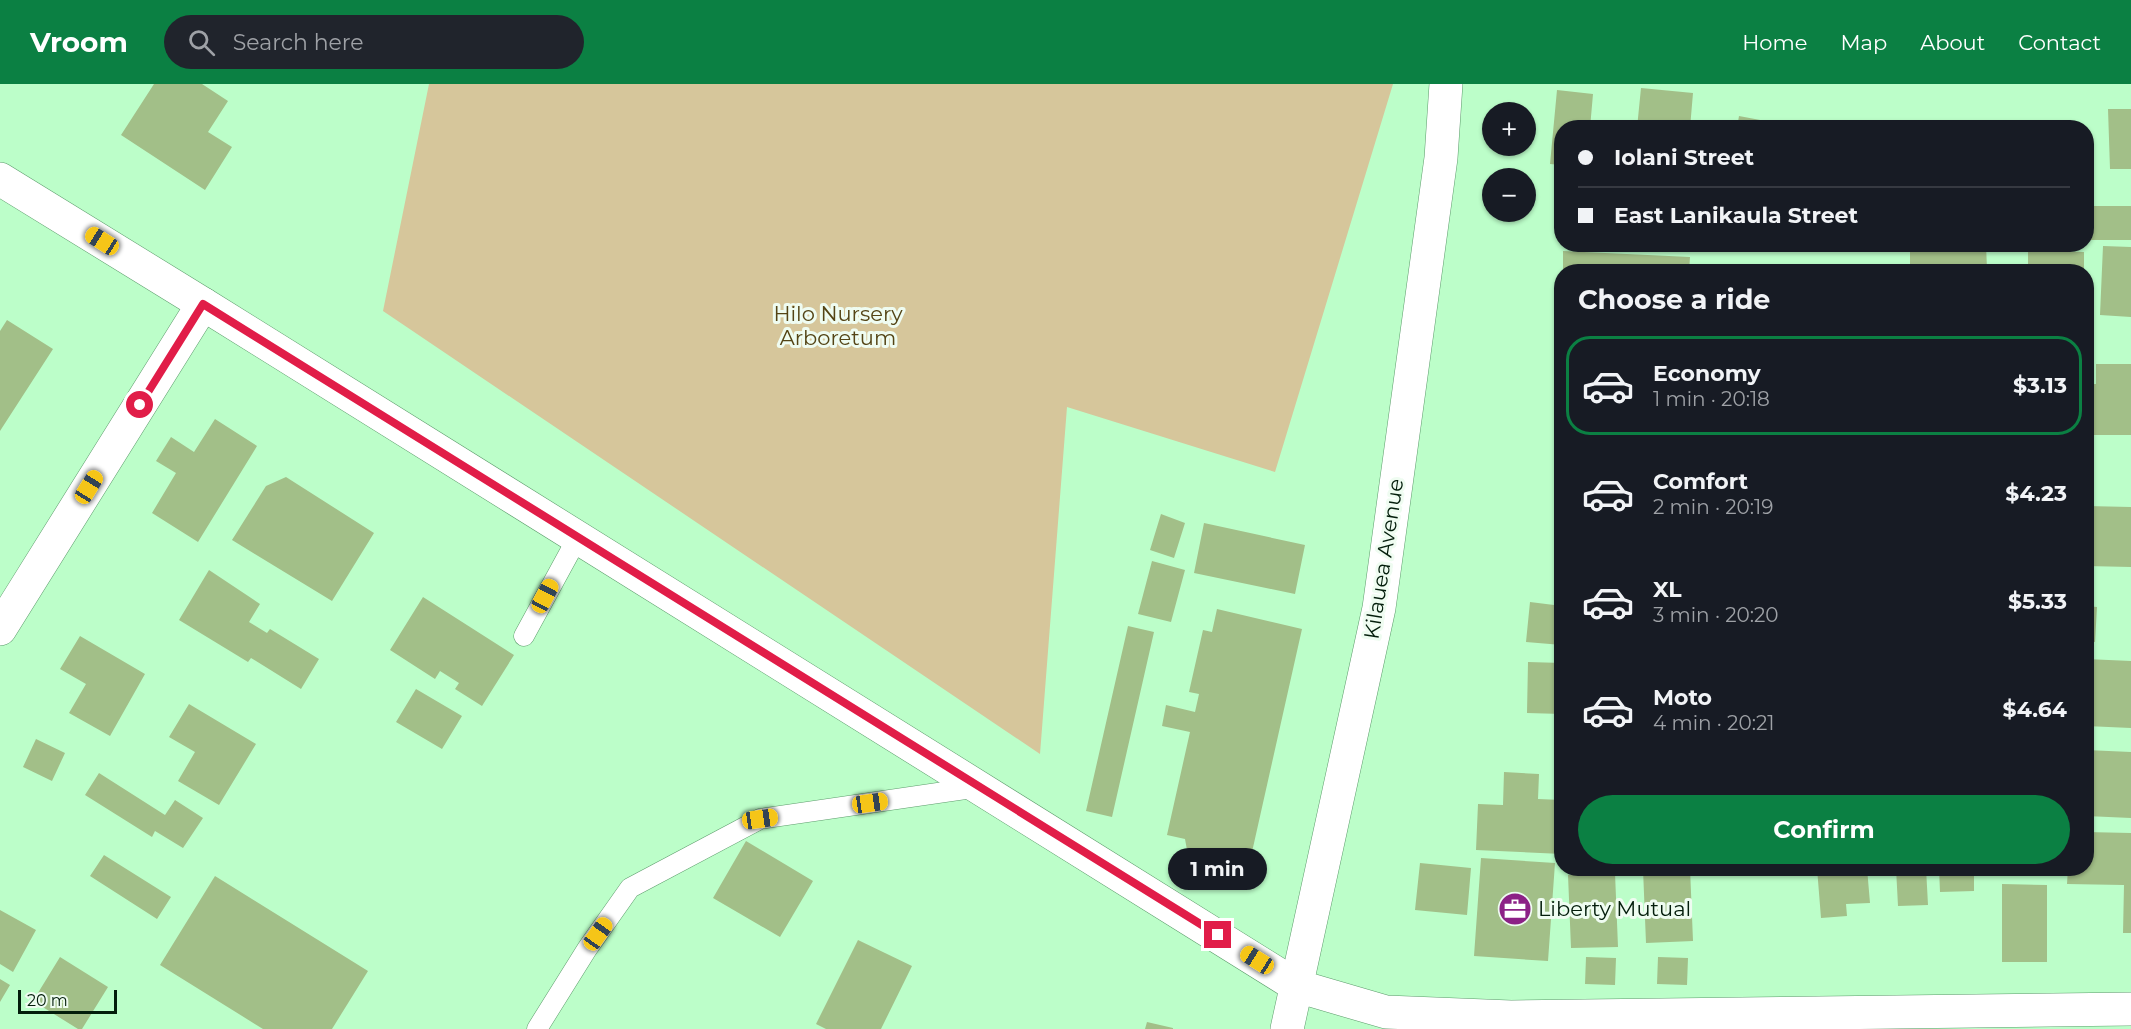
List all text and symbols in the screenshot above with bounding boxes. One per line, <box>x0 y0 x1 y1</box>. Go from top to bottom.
search box <box>164 15 584 69</box>
text: Vroom <box>30 25 128 59</box>
icon: search <box>185 26 218 59</box>
text: Search here <box>233 29 364 56</box>
text: Home <box>1742 30 1807 55</box>
text: Map <box>1840 30 1887 55</box>
text: About <box>1920 30 1985 55</box>
text: Contact <box>2018 30 2101 55</box>
map controls <box>1482 102 1536 222</box>
button: + <box>1482 102 1536 156</box>
text: Iolani Street <box>1614 144 1754 171</box>
button: − <box>1482 168 1536 222</box>
text: East Lanikaula Street <box>1614 202 1858 229</box>
car <box>82 224 122 258</box>
text: Choose a ride <box>1578 283 1770 316</box>
park label: Hilo Nursery Arboretum <box>773 301 903 350</box>
icon: car <box>1581 359 1635 413</box>
text: Economy <box>1653 360 1761 387</box>
text: $3.13 <box>2013 372 2067 399</box>
text: 1 min · 20:18 <box>1653 387 1770 411</box>
route start <box>126 391 153 418</box>
car <box>72 467 106 507</box>
icon: car <box>1581 467 1635 521</box>
text: Comfort <box>1653 468 1748 495</box>
street label: Kilauea Avenue <box>1358 477 1409 641</box>
text: $4.23 <box>2005 480 2067 507</box>
text: 2 min · 20:19 <box>1653 495 1773 519</box>
icon: car <box>1581 575 1635 629</box>
car <box>529 576 561 616</box>
text: XL <box>1653 576 1682 603</box>
text: $5.33 <box>2008 588 2067 615</box>
text: 3 min · 20:20 <box>1653 603 1779 627</box>
icon: car <box>1581 683 1635 737</box>
text: Moto <box>1653 684 1712 711</box>
text: $4.64 <box>2002 696 2067 723</box>
text: 4 min · 20:21 <box>1653 711 1774 735</box>
car <box>851 792 889 814</box>
button: Confirm <box>1578 795 2070 864</box>
car <box>741 808 779 830</box>
callout: 1 min <box>1168 848 1268 890</box>
text: 1 min <box>1190 857 1245 881</box>
office icon: Liberty Mutual <box>1497 891 1533 927</box>
place label: Liberty Mutual <box>1538 896 1691 921</box>
car <box>580 914 616 954</box>
route end <box>1204 921 1231 948</box>
car <box>1237 943 1277 977</box>
scale bar <box>18 987 117 1014</box>
text: 20 m <box>27 991 68 1010</box>

